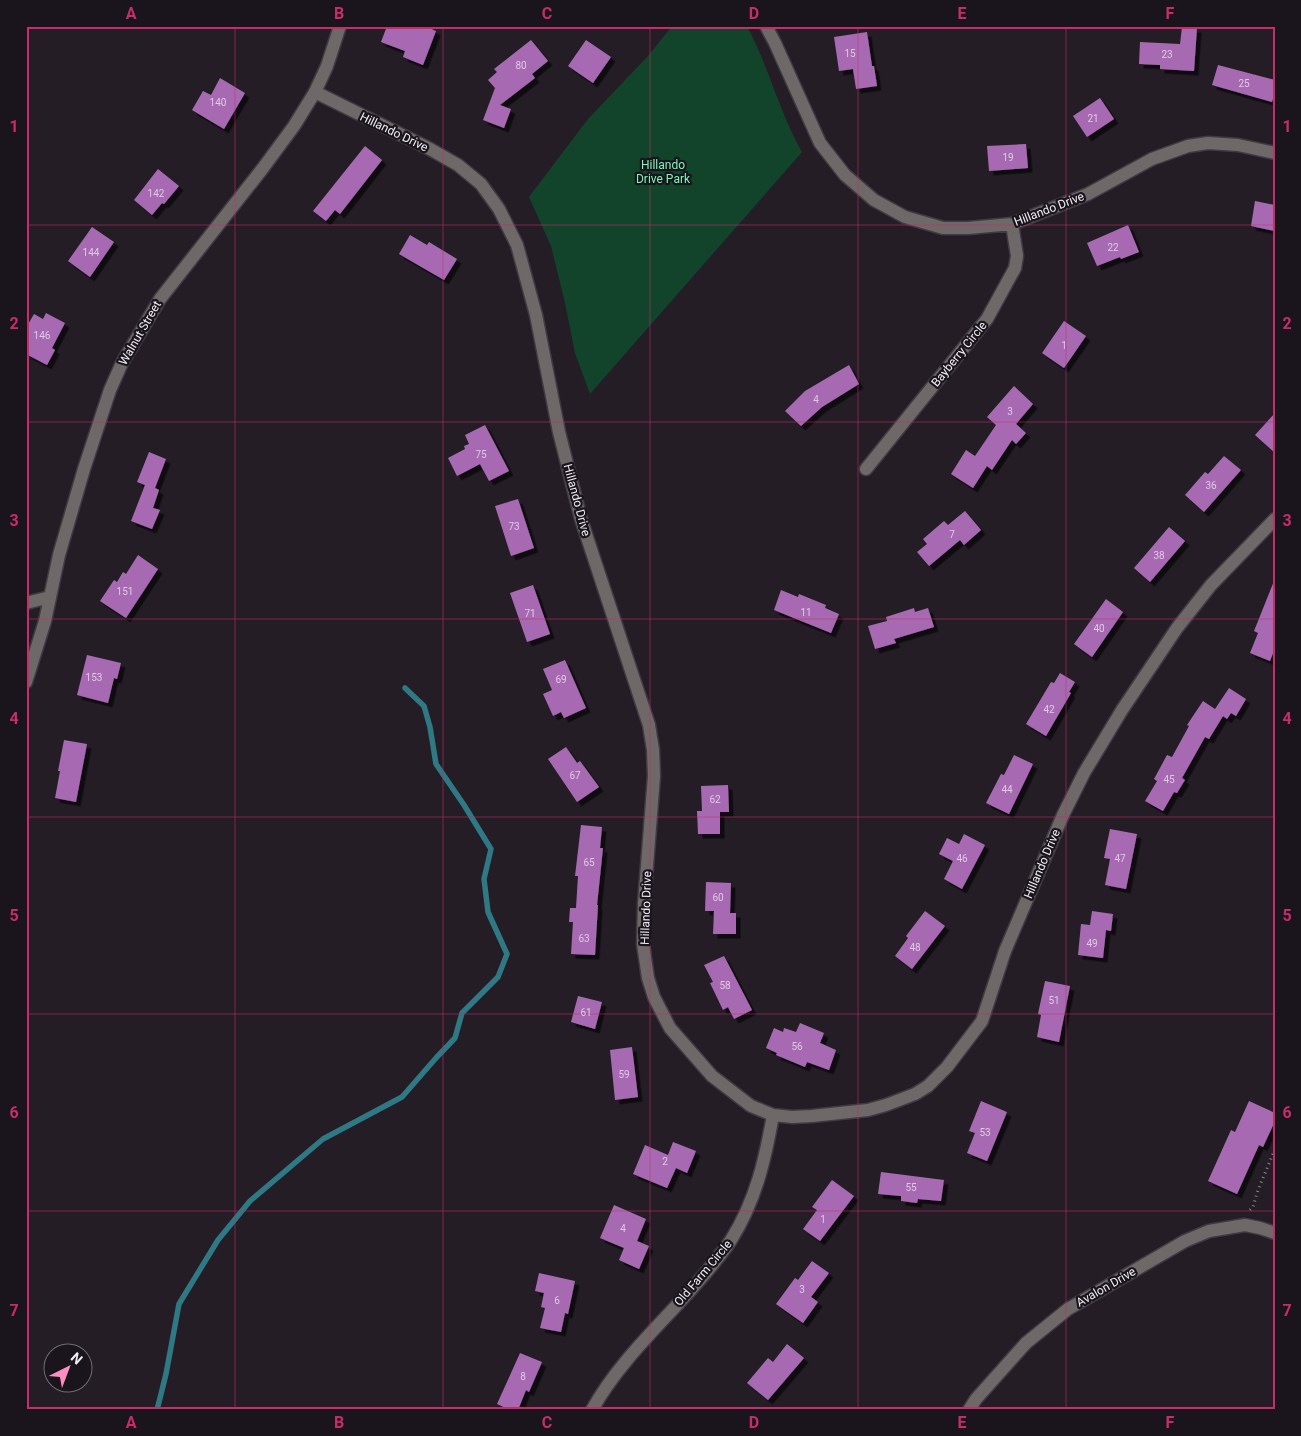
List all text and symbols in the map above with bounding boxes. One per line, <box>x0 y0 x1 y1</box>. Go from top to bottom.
text: A <box>126 4 137 23</box>
text: B <box>334 4 344 23</box>
text: C <box>542 4 552 23</box>
text: D <box>749 4 759 23</box>
text: E <box>958 4 967 23</box>
text: F <box>1166 4 1175 23</box>
house number: 15 <box>844 48 856 59</box>
house number: 23 <box>1161 49 1173 60</box>
house number: 80 <box>515 60 527 71</box>
house number: 25 <box>1238 78 1250 89</box>
house number: 140 <box>210 97 227 108</box>
street label: Hillando Drive <box>358 109 430 155</box>
house number: 21 <box>1087 113 1099 124</box>
text: 1 <box>9 117 19 136</box>
text: 1 <box>1282 117 1292 136</box>
house number: 19 <box>1002 152 1014 163</box>
park label: Hillando Drive Park <box>636 158 691 186</box>
house number: 142 <box>148 188 165 199</box>
street label: Hillando Drive <box>1012 189 1086 229</box>
house number: 22 <box>1107 242 1119 253</box>
house number: 144 <box>83 247 100 258</box>
street label: Walnut Street <box>116 298 164 368</box>
text: 2 <box>9 314 19 333</box>
text: 2 <box>1282 314 1292 333</box>
street label: Bayberry Circle <box>928 319 990 389</box>
house number: 146 <box>34 330 51 341</box>
house number: 1 <box>1061 340 1067 351</box>
house number: 4 <box>813 394 819 405</box>
house number: 3 <box>1007 406 1013 417</box>
house number: 75 <box>475 449 487 460</box>
street label: Hillando Drive <box>561 462 593 538</box>
house number: 36 <box>1205 480 1217 491</box>
text: 3 <box>9 511 19 530</box>
text: 3 <box>1282 511 1292 530</box>
house number: 73 <box>508 521 520 532</box>
house number: 7 <box>949 529 955 540</box>
house number: 38 <box>1153 550 1165 561</box>
house number: 151 <box>117 586 133 597</box>
house number: 11 <box>800 607 812 618</box>
house number: 71 <box>524 608 536 619</box>
house number: 40 <box>1093 623 1105 634</box>
house number: 153 <box>86 672 102 683</box>
house number: 69 <box>555 674 567 685</box>
house number: 42 <box>1043 704 1055 715</box>
text: 4 <box>9 709 19 728</box>
text: 4 <box>1282 709 1292 728</box>
house number: 67 <box>569 770 581 781</box>
house number: 45 <box>1163 774 1175 785</box>
house number: 44 <box>1001 784 1013 795</box>
house number: 62 <box>709 794 721 805</box>
street label: Hillando Drive <box>1021 827 1063 901</box>
house number: 46 <box>956 853 968 864</box>
house number: 47 <box>1114 853 1126 864</box>
house number: 65 <box>583 857 595 868</box>
street label: Hillando Drive <box>638 871 654 945</box>
house number: 60 <box>712 892 724 903</box>
text: 5 <box>9 906 19 925</box>
text: 5 <box>1282 906 1292 925</box>
house number: 63 <box>578 933 590 944</box>
house number: 49 <box>1086 938 1098 949</box>
house number: 48 <box>909 942 921 953</box>
house number: 58 <box>719 980 731 991</box>
house number: 51 <box>1048 995 1060 1006</box>
house number: 61 <box>580 1007 592 1018</box>
house number: 56 <box>791 1041 803 1052</box>
house number: 59 <box>618 1069 630 1080</box>
text: 6 <box>9 1103 19 1122</box>
text: 6 <box>1282 1103 1292 1122</box>
house number: 53 <box>979 1127 991 1138</box>
house number: 2 <box>662 1156 668 1167</box>
house number: 55 <box>905 1182 917 1193</box>
house number: 1 <box>820 1214 826 1225</box>
house number: 4 <box>620 1223 626 1234</box>
street label: Old Farm Circle <box>671 1237 735 1309</box>
street label: Avalon Drive <box>1074 1264 1138 1310</box>
house number: 3 <box>799 1284 805 1295</box>
house number: 6 <box>554 1295 560 1306</box>
text: 7 <box>9 1301 19 1320</box>
text: 7 <box>1282 1301 1292 1320</box>
north arrow <box>42 1344 92 1394</box>
text: N <box>68 1349 86 1368</box>
house number: 8 <box>520 1371 526 1382</box>
text: A <box>126 1413 137 1432</box>
text: B <box>334 1413 344 1432</box>
text: C <box>542 1413 552 1432</box>
text: D <box>749 1413 759 1432</box>
text: E <box>958 1413 967 1432</box>
text: F <box>1166 1413 1175 1432</box>

